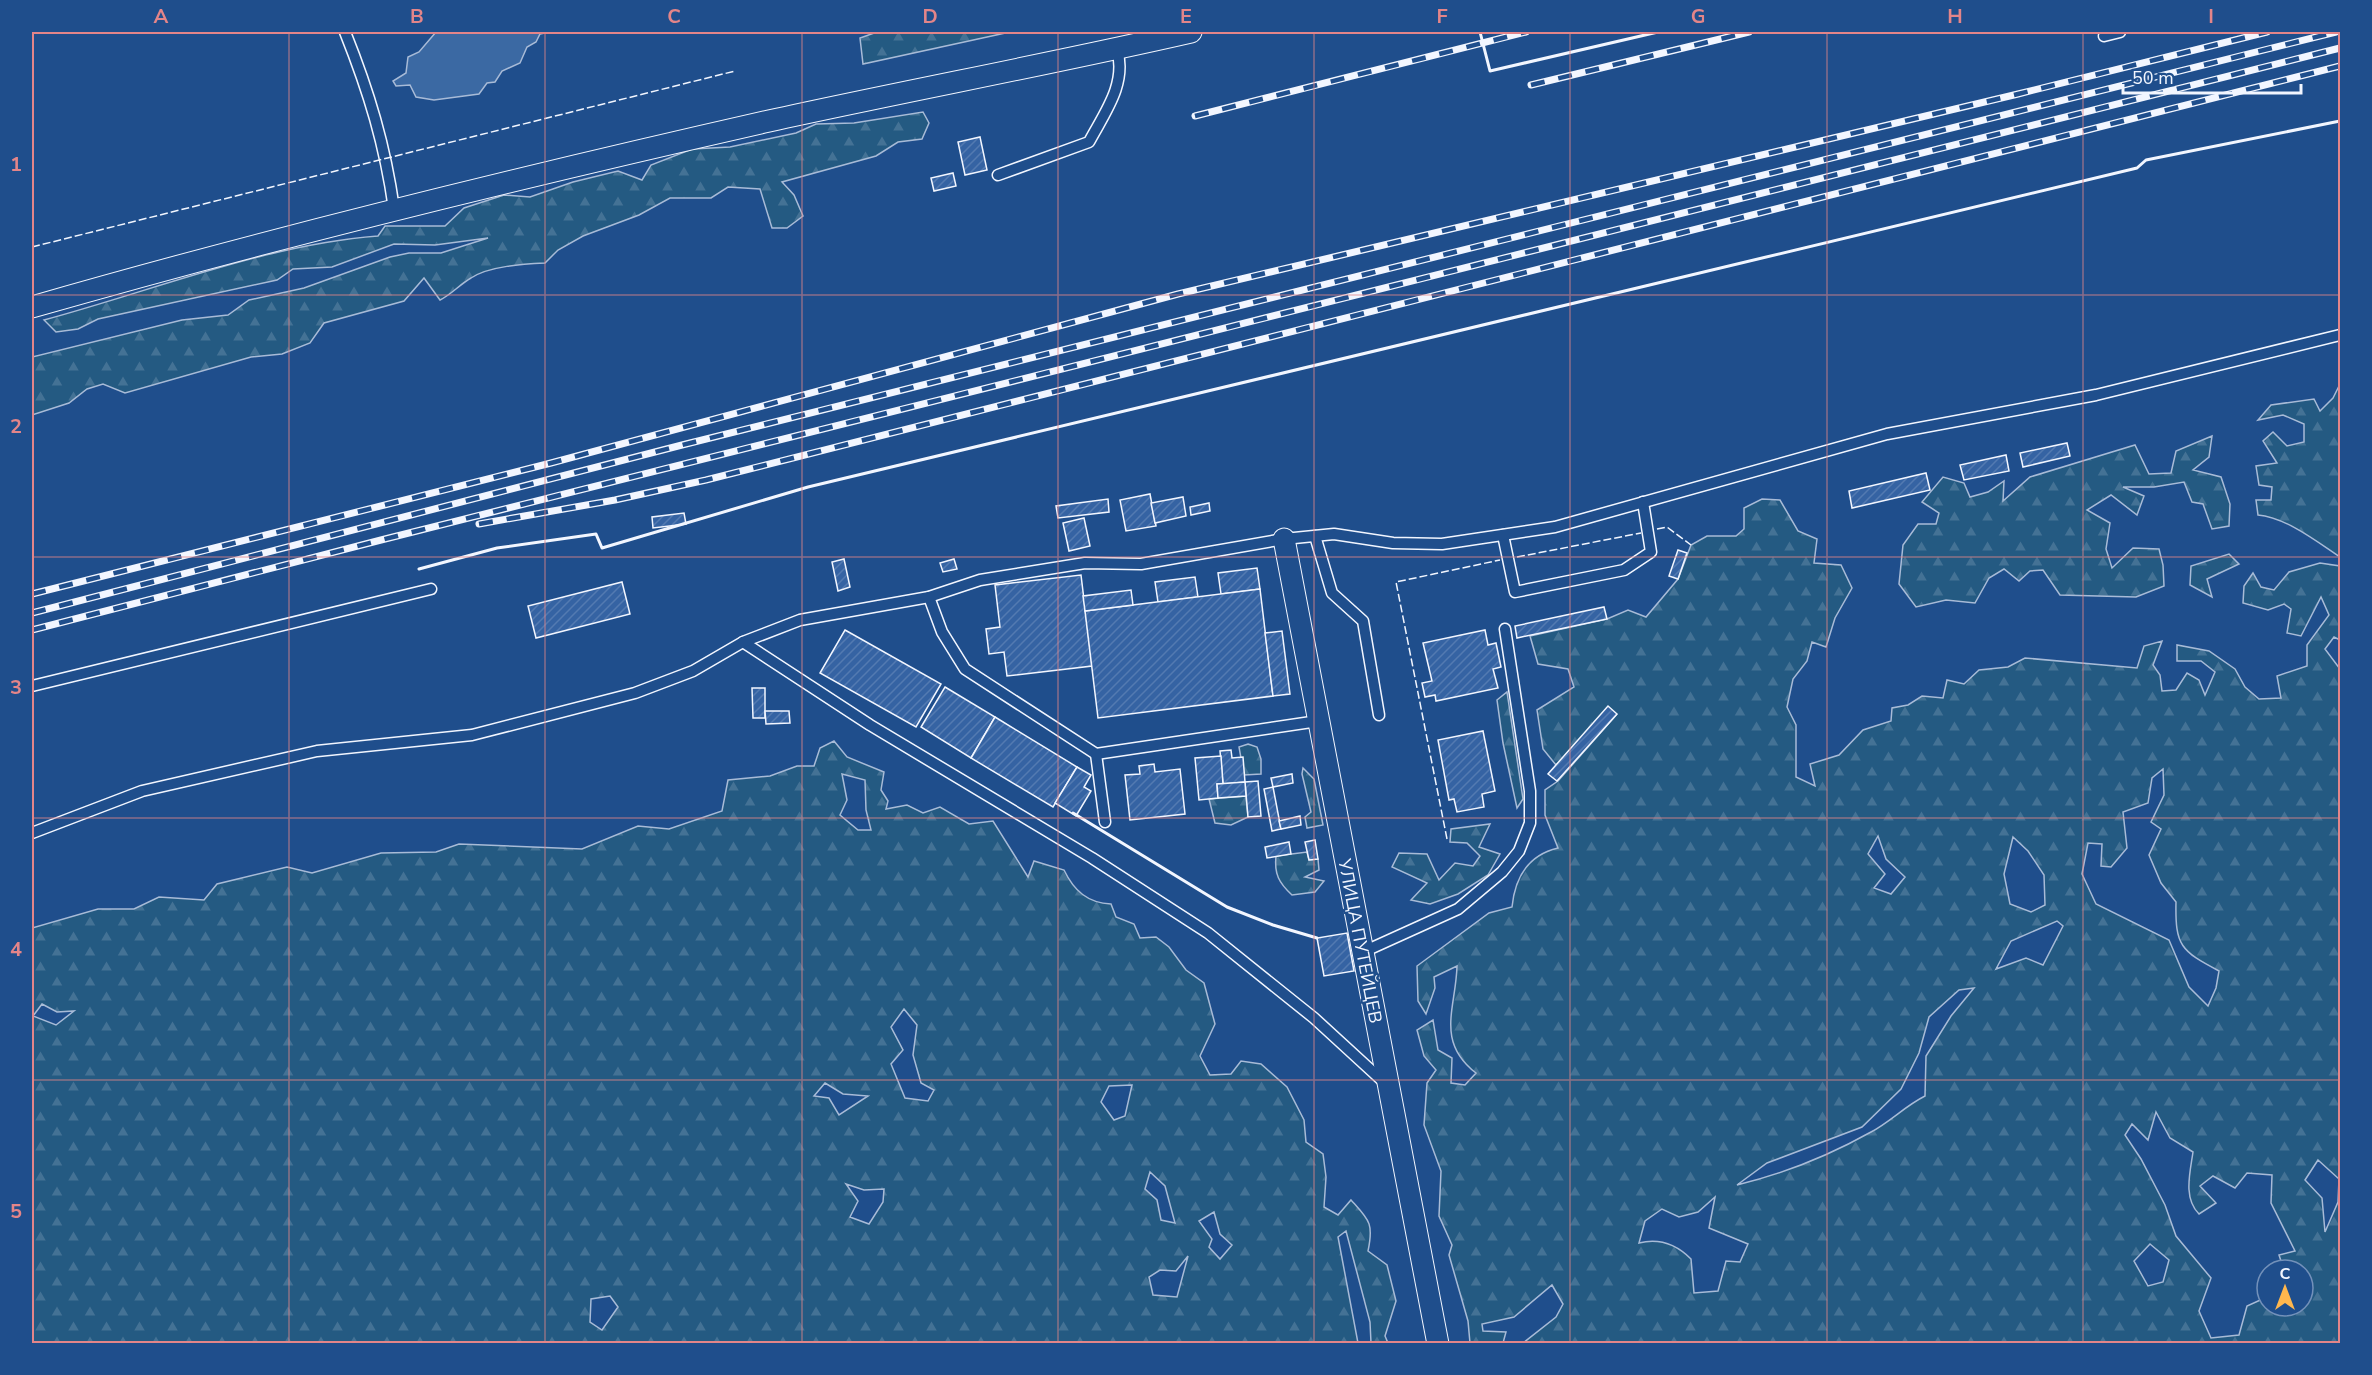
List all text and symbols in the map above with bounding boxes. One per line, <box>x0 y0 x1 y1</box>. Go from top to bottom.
text: A <box>154 3 169 30</box>
text: B <box>410 3 424 30</box>
text: C <box>667 3 681 30</box>
text: D <box>922 3 938 30</box>
text: E <box>1180 3 1192 30</box>
text: F <box>1436 3 1448 30</box>
text: G <box>1691 3 1705 30</box>
text: H <box>1947 3 1963 30</box>
text: I <box>2208 3 2214 30</box>
scale bar <box>2123 57 2302 95</box>
text: 50 m <box>2132 66 2174 90</box>
text: 1 <box>10 151 22 178</box>
text: 2 <box>10 413 22 440</box>
text: 3 <box>10 674 22 701</box>
street label: УЛИЦА ПУТЕЙЦЕВ <box>1332 856 1388 1025</box>
text: 4 <box>10 936 22 963</box>
text: 5 <box>10 1198 22 1225</box>
north arrow <box>2255 1258 2315 1318</box>
text: С <box>2280 1263 2291 1285</box>

